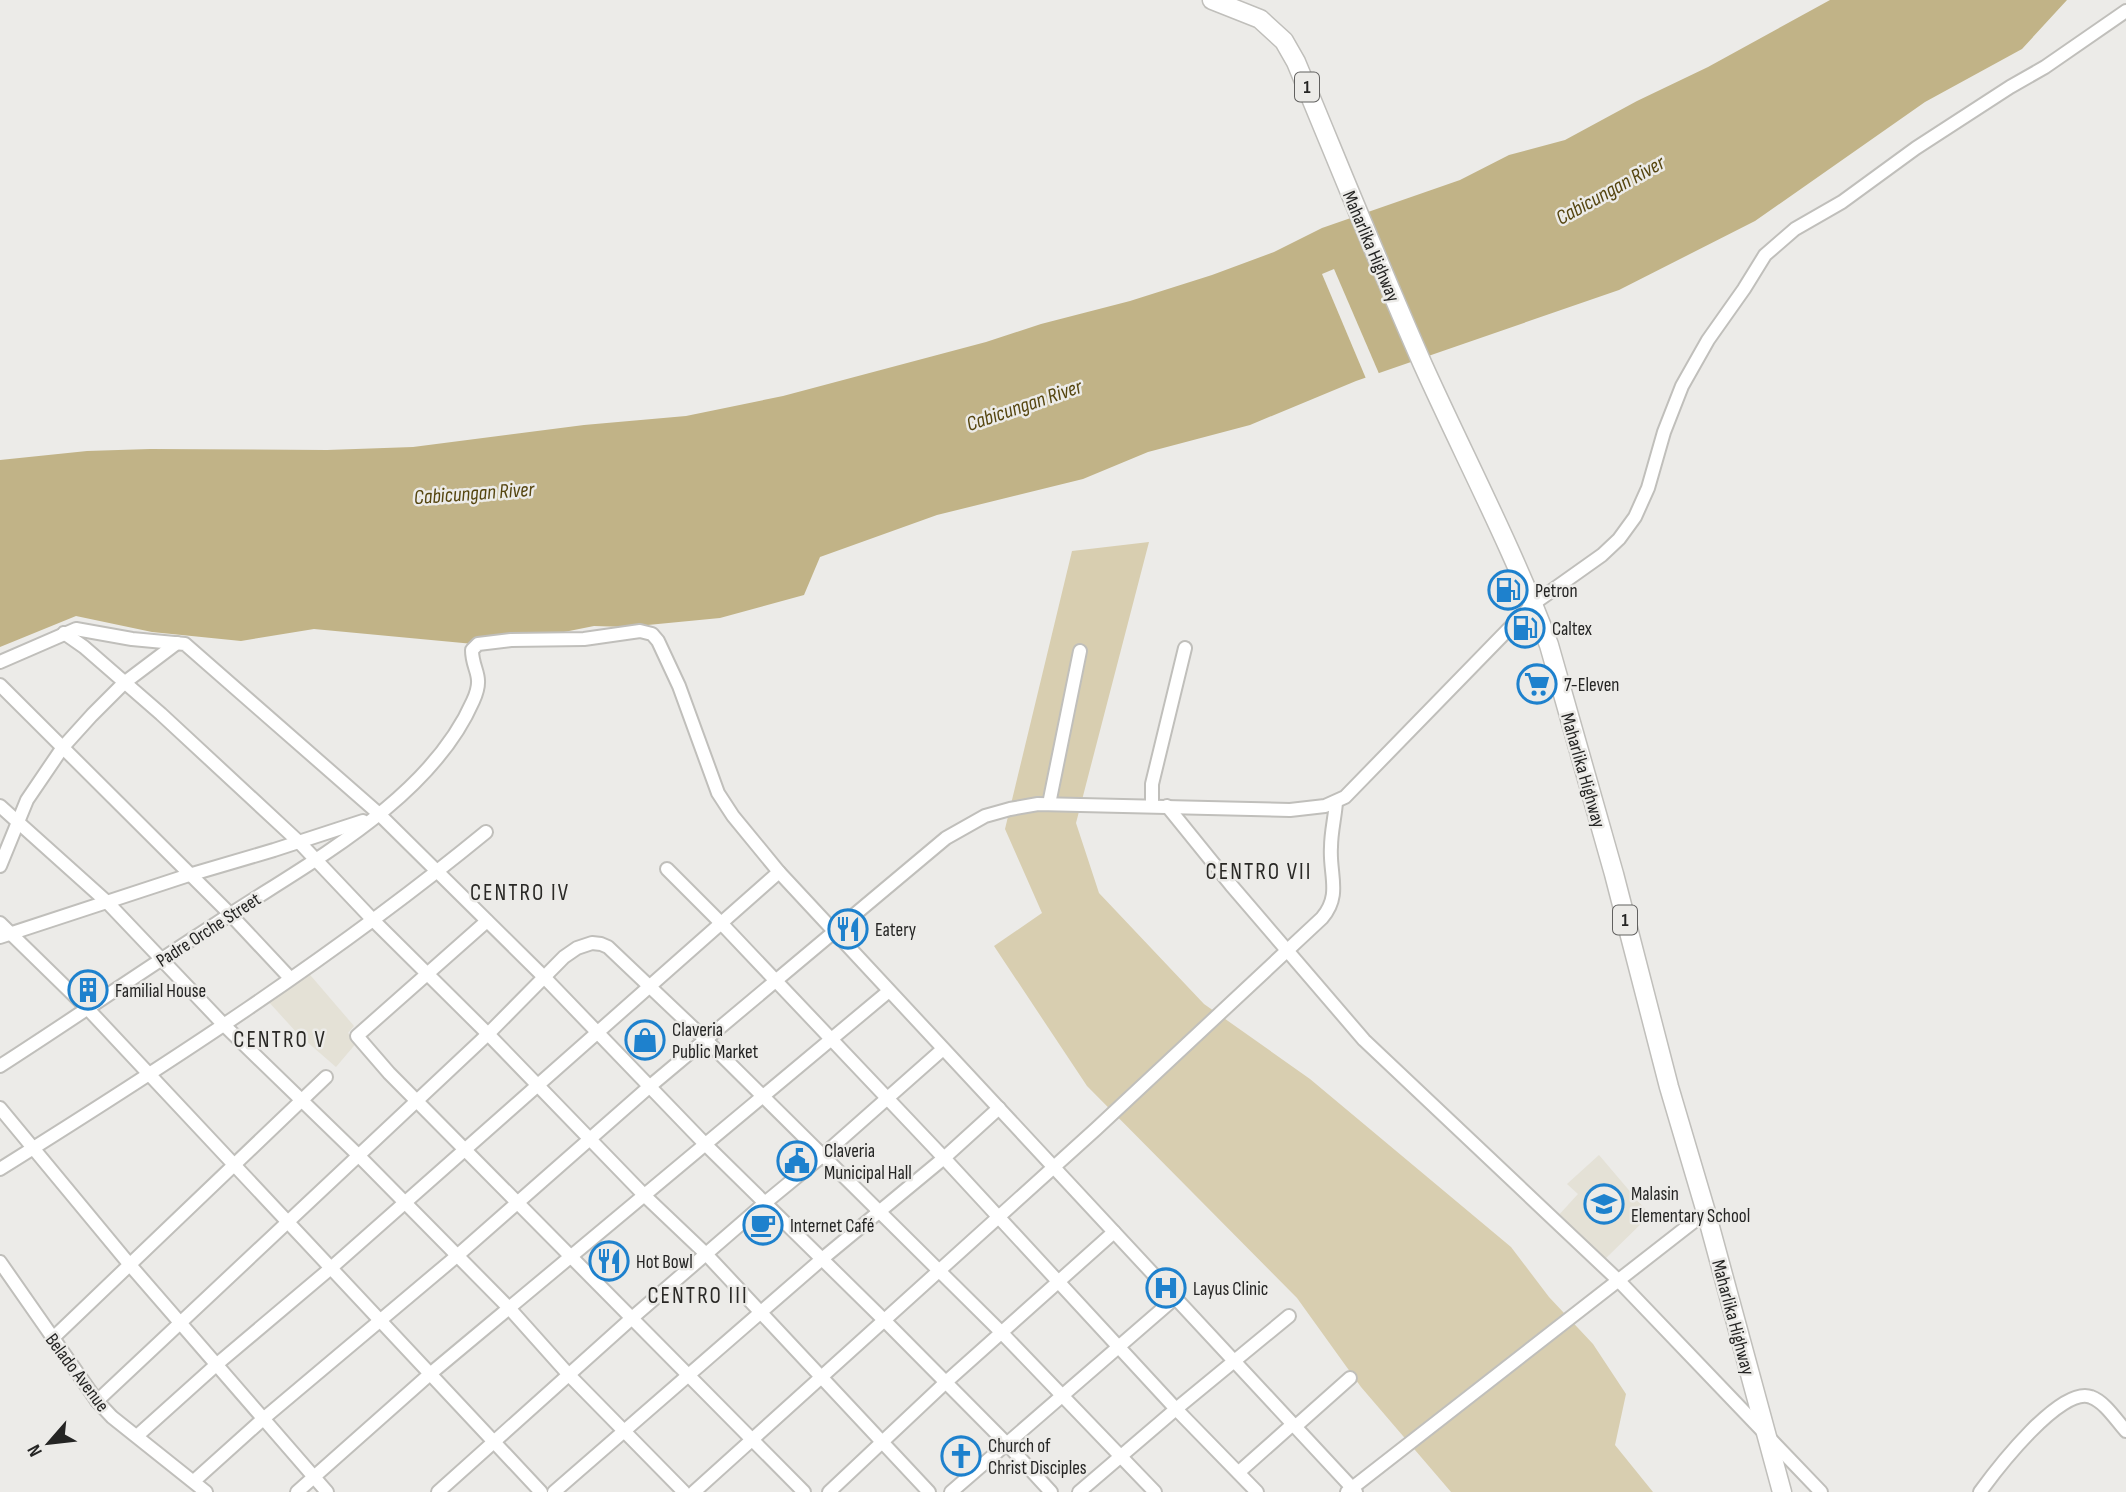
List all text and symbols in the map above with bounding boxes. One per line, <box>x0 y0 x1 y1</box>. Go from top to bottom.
road number: 1 <box>1295 72 1319 102</box>
water label: Cabicungan River <box>1551 150 1670 231</box>
street label: Maharlika Highway <box>1337 188 1405 306</box>
water label: Cabicungan River <box>963 374 1086 437</box>
water label: Cabicungan River <box>413 477 536 510</box>
fuel station icon: Petron <box>1487 569 1529 611</box>
place label: Petron <box>1535 580 1578 603</box>
fuel station icon: Caltex <box>1504 607 1546 649</box>
place label: Caltex <box>1552 618 1592 641</box>
supermarket icon: 7-Eleven <box>1516 663 1558 705</box>
place label: 7-Eleven <box>1564 674 1619 697</box>
street label: Maharlika Highway <box>1555 710 1610 831</box>
district label: CENTRO VII <box>1206 858 1312 886</box>
district label: CENTRO IV <box>470 879 570 907</box>
street label: Padre Orche Street <box>152 888 265 973</box>
road number: 1 <box>1613 905 1637 934</box>
restaurant icon: Eatery <box>827 908 869 950</box>
place label: Eatery <box>875 919 917 942</box>
building icon: Familial House <box>67 969 109 1011</box>
place label: Familial House <box>115 980 206 1003</box>
shop icon: Claveria Public Market <box>624 1019 666 1061</box>
place label: Claveria Public Market <box>672 1019 759 1064</box>
district label: CENTRO V <box>233 1026 327 1054</box>
public building icon: Claveria Municipal Hall <box>776 1140 818 1182</box>
place label: Claveria Municipal Hall <box>824 1140 912 1185</box>
school or university icon: Malasin Elementary School <box>1583 1183 1625 1225</box>
place label: Malasin Elementary School <box>1631 1183 1750 1228</box>
cafe icon: Internet Café <box>742 1204 784 1246</box>
place label: Internet Café <box>790 1215 874 1238</box>
restaurant icon: Hot Bowl <box>588 1240 630 1282</box>
place label: Hot Bowl <box>636 1251 693 1274</box>
street label: Maharlika Highway <box>1706 1257 1759 1378</box>
hospital icon: Layus Clinic <box>1145 1267 1187 1309</box>
place label: Layus Clinic <box>1193 1278 1268 1301</box>
district label: CENTRO III <box>647 1282 749 1310</box>
street label: Belado Avenue <box>40 1329 114 1417</box>
north arrow <box>14 1408 84 1478</box>
church icon: Church of Christ Disciples <box>940 1435 982 1477</box>
place label: Church of Christ Disciples <box>988 1435 1087 1480</box>
text: N <box>23 1440 48 1460</box>

